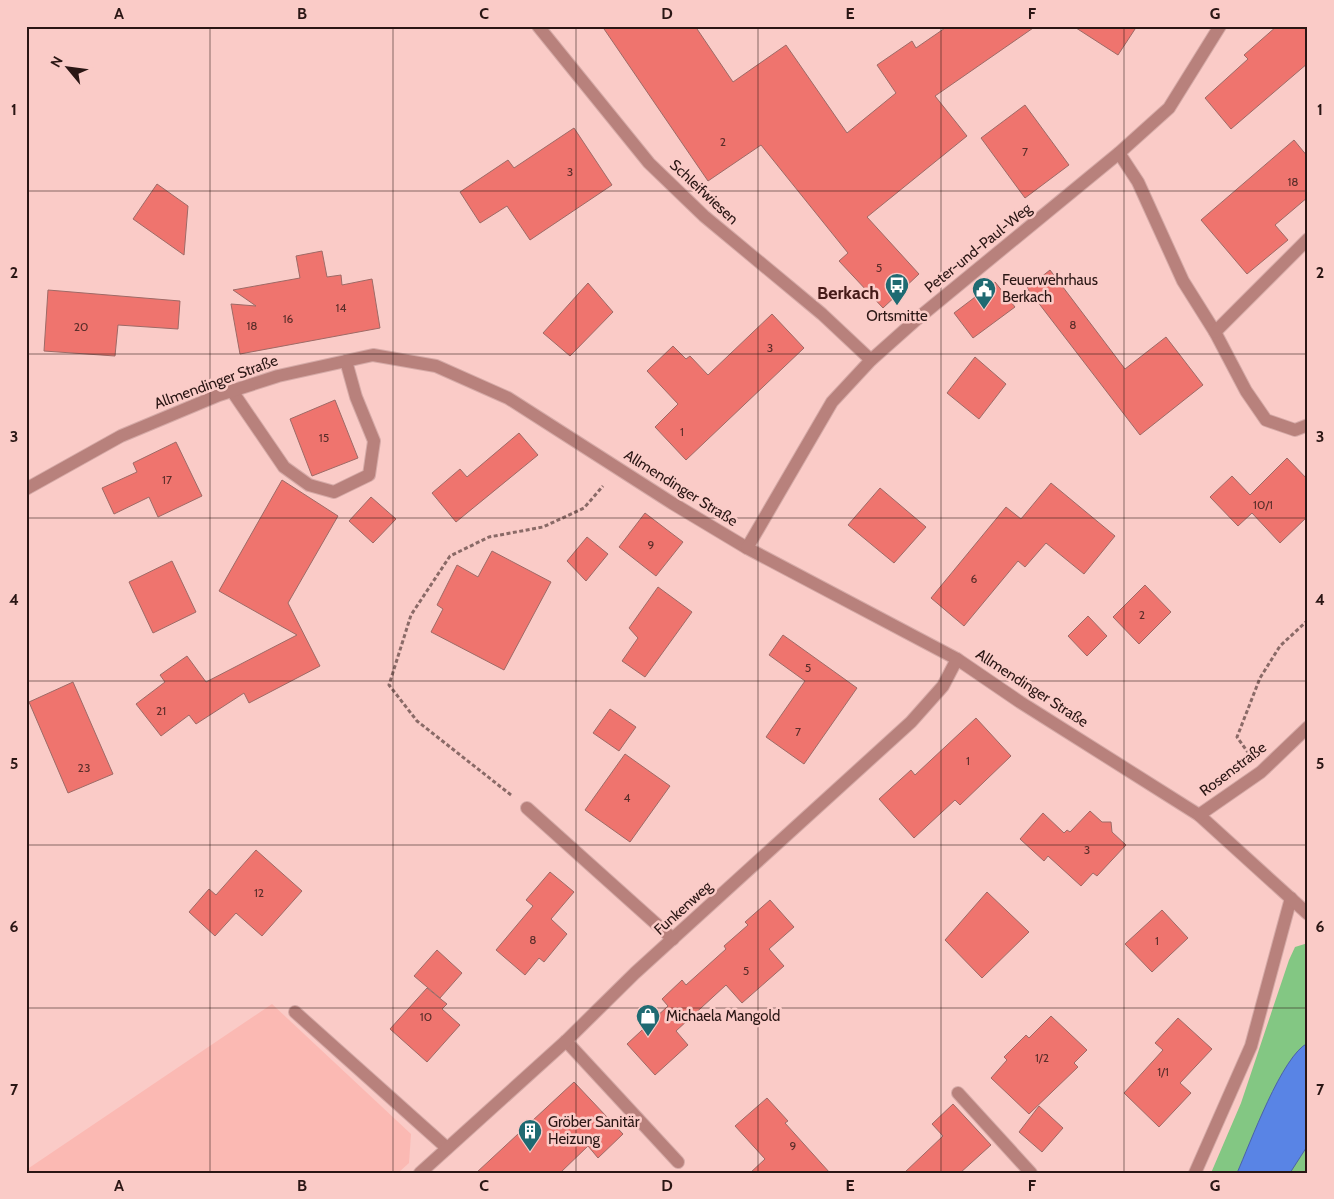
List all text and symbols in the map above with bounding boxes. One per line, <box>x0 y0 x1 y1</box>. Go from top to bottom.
text: A <box>114 4 124 23</box>
text: B <box>297 4 307 23</box>
text: C <box>479 4 489 23</box>
text: D <box>661 4 673 23</box>
text: E <box>845 4 855 23</box>
text: F <box>1028 4 1037 23</box>
text: G <box>1210 4 1220 23</box>
north arrow <box>42 42 92 92</box>
text: N <box>46 53 67 70</box>
text: 1 <box>11 100 17 119</box>
text: 1 <box>1317 100 1323 119</box>
house number: 2 <box>720 134 726 149</box>
house number: 7 <box>1022 144 1028 159</box>
street label: Schleifwiesen <box>666 156 742 228</box>
house number: 3 <box>567 164 573 179</box>
house number: 18 <box>1287 174 1299 189</box>
street label: Peter-und-Paul-Weg <box>921 199 1036 297</box>
house number: 5 <box>876 260 882 275</box>
text: 2 <box>10 263 18 282</box>
text: 2 <box>1316 263 1324 282</box>
place label: Feuerwehrhaus Berkach <box>1002 271 1098 306</box>
bus stop icon: Ortsmitte <box>884 272 910 306</box>
public building icon: Feuerwehrhaus Berkach <box>971 276 997 310</box>
district label: Berkach <box>817 282 879 304</box>
house number: 14 <box>336 300 346 315</box>
place label: Ortsmitte <box>866 307 928 325</box>
house number: 16 <box>283 311 294 326</box>
house number: 8 <box>1069 317 1077 332</box>
house number: 18 <box>246 318 258 333</box>
house number: 20 <box>74 319 88 334</box>
house number: 3 <box>767 340 773 355</box>
street label: Allmendinger Straße <box>152 351 281 413</box>
house number: 1 <box>680 424 684 439</box>
text: 3 <box>10 427 18 446</box>
text: 3 <box>1316 427 1324 446</box>
house number: 15 <box>319 430 329 445</box>
street label: Allmendinger Straße <box>621 446 741 530</box>
house number: 17 <box>162 472 172 487</box>
house number: 10/1 <box>1253 497 1273 512</box>
house number: 9 <box>648 537 655 552</box>
house number: 6 <box>971 571 978 586</box>
text: 4 <box>9 590 19 609</box>
text: 4 <box>1315 590 1325 609</box>
house number: 2 <box>1139 607 1145 622</box>
street label: Allmendinger Straße <box>972 645 1092 731</box>
house number: 5 <box>805 660 811 675</box>
house number: 21 <box>156 703 166 718</box>
house number: 7 <box>795 724 801 739</box>
street label: Rosenstraße <box>1196 738 1270 800</box>
house number: 1 <box>966 753 970 768</box>
text: 5 <box>10 754 18 773</box>
text: 5 <box>1316 754 1324 773</box>
house number: 23 <box>78 760 90 775</box>
house number: 4 <box>624 790 631 805</box>
house number: 3 <box>1084 842 1090 857</box>
street label: Funkenweg <box>650 877 716 939</box>
house number: 12 <box>254 885 264 900</box>
text: 6 <box>10 917 19 936</box>
text: 6 <box>1316 917 1325 936</box>
house number: 8 <box>529 932 537 947</box>
house number: 1 <box>1155 933 1159 948</box>
house number: 5 <box>743 963 749 978</box>
shop icon: Michaela Mangold <box>635 1003 661 1037</box>
place label: Michaela Mangold <box>666 1007 780 1025</box>
house number: 10 <box>420 1009 432 1024</box>
house number: 1/2 <box>1035 1050 1049 1065</box>
house number: 1/1 <box>1157 1064 1169 1079</box>
text: 7 <box>10 1080 19 1099</box>
text: 7 <box>1316 1080 1325 1099</box>
place label: Gröber Sanitär Heizung <box>548 1113 640 1148</box>
building icon: Gröber Sanitär Heizung <box>517 1118 543 1152</box>
house number: 9 <box>790 1138 797 1153</box>
text: A <box>114 1176 124 1195</box>
text: B <box>297 1176 307 1195</box>
text: C <box>479 1176 489 1195</box>
text: D <box>661 1176 673 1195</box>
text: E <box>845 1176 855 1195</box>
text: F <box>1028 1176 1037 1195</box>
text: G <box>1210 1176 1220 1195</box>

